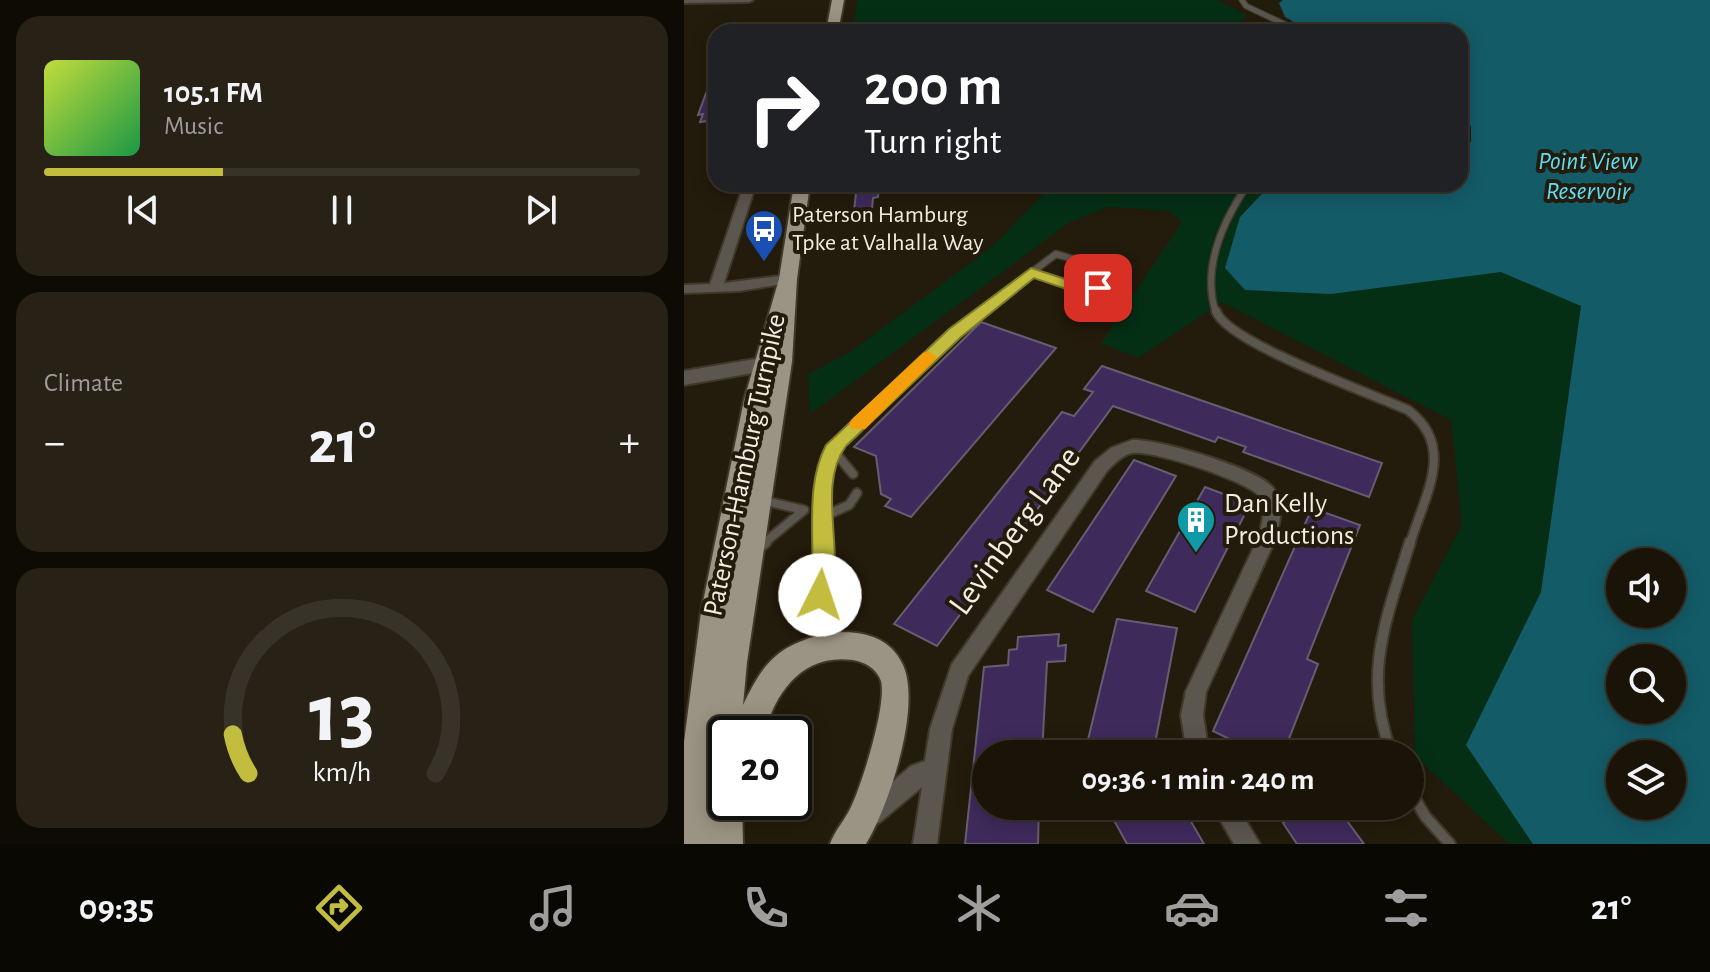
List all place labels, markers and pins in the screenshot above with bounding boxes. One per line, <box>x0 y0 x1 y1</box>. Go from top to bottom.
place label: Paterson Hamburg Tpke at Valhalla Way <box>792 203 984 255</box>
bus stop icon: Paterson Hamburg Tpke at Valhalla Way <box>743 208 785 263</box>
pin <box>1064 254 1132 322</box>
place label: Dan Kelly Productions <box>1224 490 1354 550</box>
building icon: Dan Kelly Productions <box>1175 499 1217 554</box>

